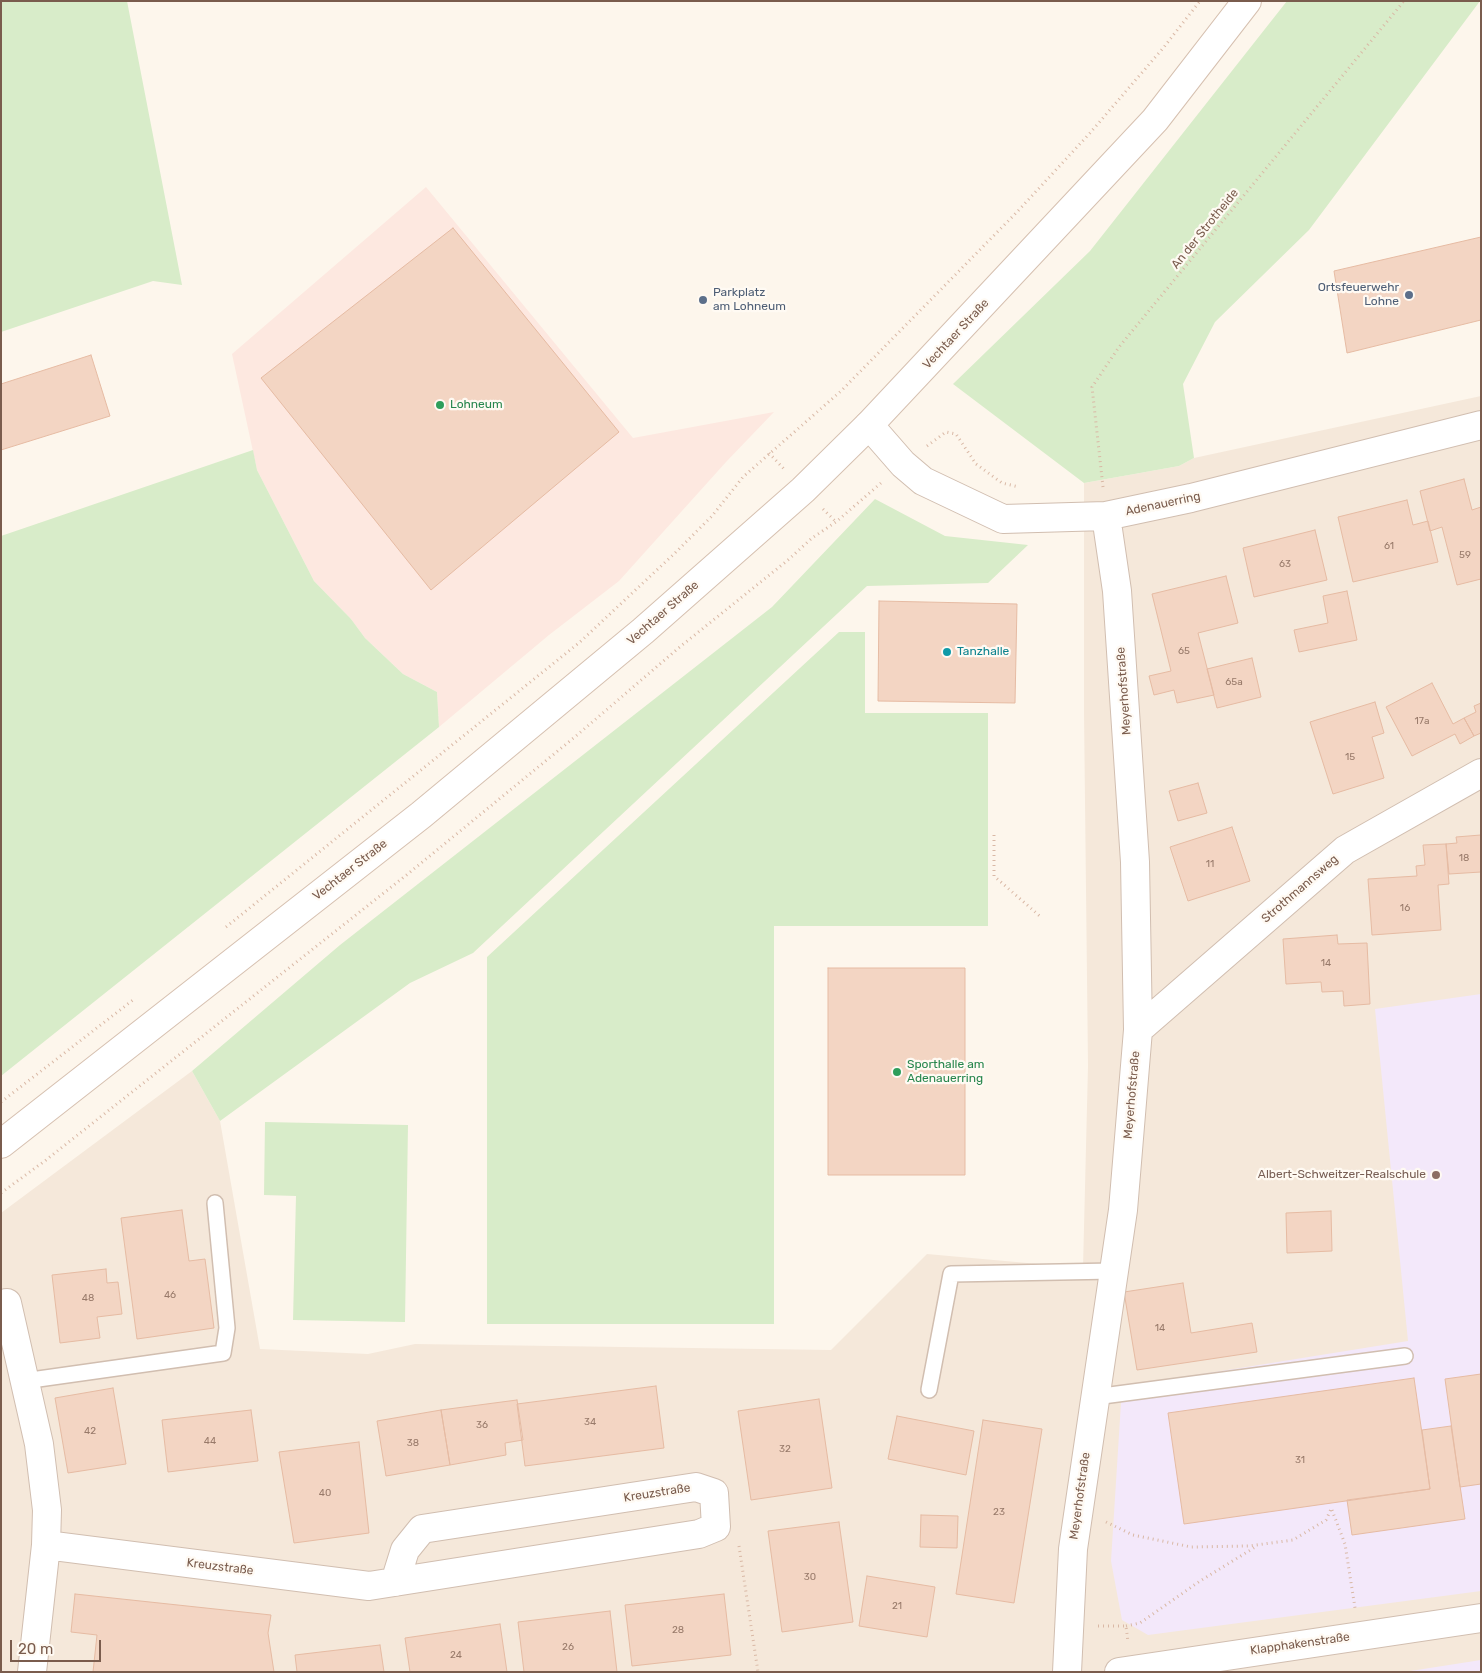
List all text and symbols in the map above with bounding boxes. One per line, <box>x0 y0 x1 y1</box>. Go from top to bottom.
street label: An der Strotheide <box>1168 186 1242 272</box>
place label: Ortsfeuerwehr Lohne <box>1318 281 1399 309</box>
place label: Parkplatz am Lohneum <box>713 286 786 314</box>
marker: Ortsfeuerwehr Lohne <box>1403 289 1415 301</box>
marker: Parkplatz am Lohneum <box>697 294 709 306</box>
street label: Vechtaer Straße <box>920 296 992 372</box>
place label: Lohneum <box>450 398 503 412</box>
marker: Lohneum <box>434 399 446 411</box>
street label: Adenauerring <box>1124 489 1202 519</box>
house number: 61 <box>1384 540 1394 552</box>
house number: 59 <box>1459 549 1471 561</box>
house number: 63 <box>1279 558 1291 570</box>
street label: Vechtaer Straße <box>624 578 702 648</box>
place label: Tanzhalle <box>957 645 1009 659</box>
house number: 65 <box>1178 645 1190 657</box>
marker: Tanzhalle <box>941 646 953 658</box>
street label: Meyerhofstraße <box>1114 647 1134 735</box>
house number: 65a <box>1225 676 1243 688</box>
house number: 17a <box>1415 715 1429 727</box>
house number: 15 <box>1345 751 1355 763</box>
street label: Vechtaer Straße <box>310 837 390 903</box>
street label: Strothmannsweg <box>1259 852 1341 926</box>
house number: 18 <box>1459 852 1469 864</box>
house number: 11 <box>1206 858 1214 870</box>
house number: 16 <box>1400 902 1410 914</box>
house number: 14 <box>1321 957 1331 969</box>
street label: Meyerhofstraße <box>1121 1050 1143 1140</box>
place label: Sporthalle am Adenauerring <box>907 1058 984 1086</box>
marker: Sporthalle am Adenauerring <box>891 1066 903 1078</box>
place label: Albert-Schweitzer-Realschule <box>1258 1168 1426 1182</box>
marker: Albert-Schweitzer-Realschule <box>1430 1169 1442 1181</box>
house number: 46 <box>164 1289 176 1301</box>
house number: 48 <box>82 1292 94 1304</box>
house number: 14 <box>1155 1322 1165 1334</box>
house number: 34 <box>584 1416 596 1428</box>
house number: 36 <box>476 1419 488 1431</box>
house number: 42 <box>84 1425 96 1437</box>
house number: 44 <box>204 1435 216 1447</box>
house number: 38 <box>407 1437 419 1449</box>
house number: 32 <box>779 1443 791 1455</box>
street label: Meyerhofstraße <box>1067 1451 1093 1541</box>
house number: 31 <box>1295 1454 1305 1466</box>
street label: Kreuzstraße <box>623 1481 691 1505</box>
house number: 40 <box>319 1487 331 1499</box>
house number: 23 <box>993 1506 1005 1518</box>
street label: Kreuzstraße <box>186 1556 254 1578</box>
house number: 30 <box>804 1571 816 1583</box>
house number: 21 <box>892 1600 902 1612</box>
house number: 28 <box>672 1624 684 1636</box>
scale bar <box>12 1630 104 1662</box>
street label: Klapphakenstraße <box>1249 1630 1351 1658</box>
text: 20 m <box>18 1640 53 1658</box>
house number: 26 <box>562 1641 574 1653</box>
house number: 24 <box>450 1649 462 1661</box>

